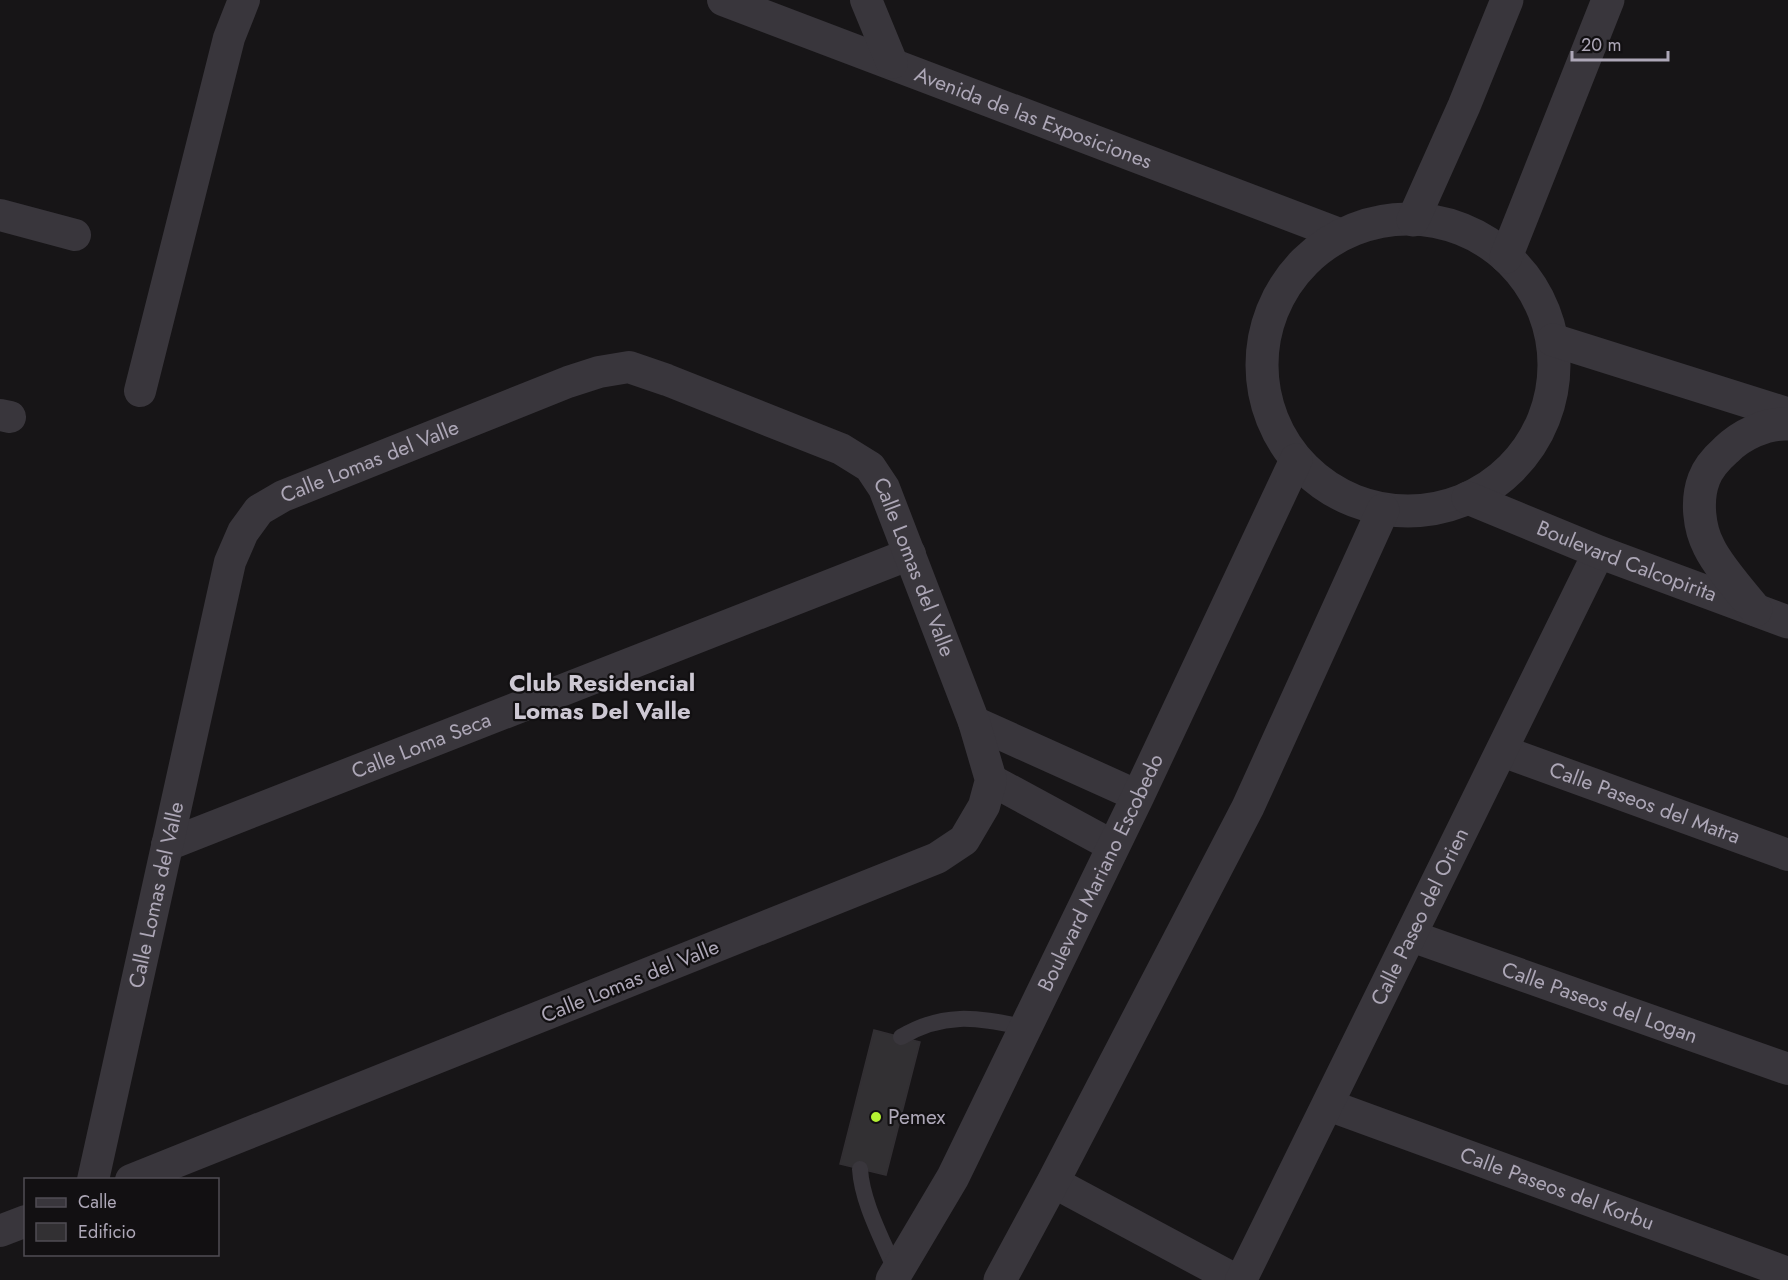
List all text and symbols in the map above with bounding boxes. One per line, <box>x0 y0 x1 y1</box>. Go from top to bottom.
scale bar <box>1572 24 1668 62</box>
text: 20 m <box>1581 32 1621 58</box>
street label: Avenida de las Exposiciones <box>911 59 1156 176</box>
street label: Calle Lomas del Valle <box>276 412 464 511</box>
street label: Calle Lomas del Valle <box>866 471 963 661</box>
street label: Boulevard Calcopirita <box>1532 513 1721 609</box>
district label: Club Residencial Lomas Del Valle <box>509 665 695 728</box>
street label: Calle Loma Seca <box>347 705 495 786</box>
street label: Boulevard Mariano Escobedo <box>1030 749 1171 997</box>
street label: Calle Paseos del Matra <box>1545 754 1745 851</box>
street label: Calle Lomas del Valle <box>121 799 191 991</box>
street label: Calle Paseo del Orien <box>1363 823 1476 1010</box>
street label: Calle Lomas del Valle <box>536 931 724 1030</box>
street label: Calle Paseos del Logan <box>1498 954 1702 1051</box>
place label: Pemex <box>888 1102 946 1132</box>
marker: Pemex <box>869 1110 883 1124</box>
street label: Calle Paseos del Korbu <box>1456 1139 1659 1238</box>
legend <box>24 1178 219 1256</box>
text: Calle <box>78 1189 117 1215</box>
text: Edificio <box>78 1219 136 1245</box>

